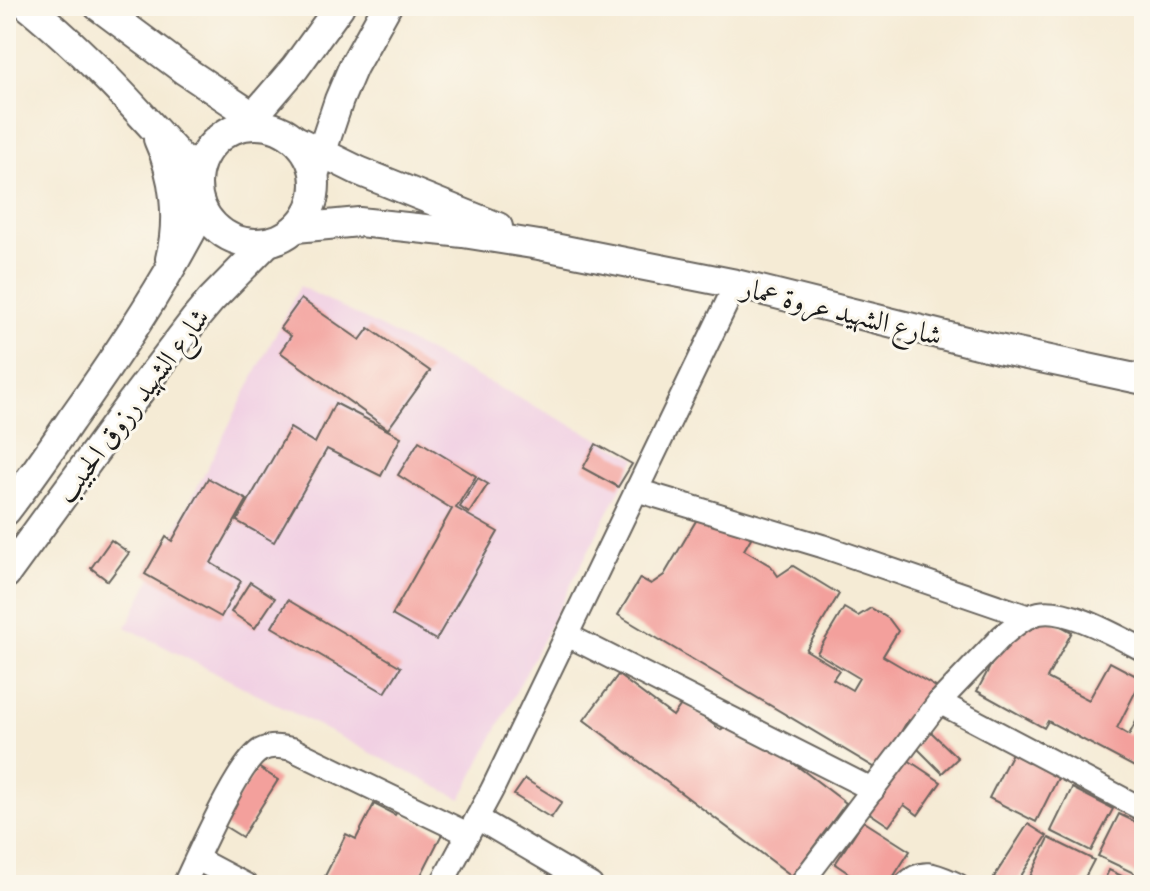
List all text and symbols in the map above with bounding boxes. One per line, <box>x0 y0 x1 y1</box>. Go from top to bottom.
street label: شارع الشهيد عروة عمار <box>734 268 946 359</box>
street label: شارع الشهيد رزوق الحبيب <box>47 300 222 513</box>

